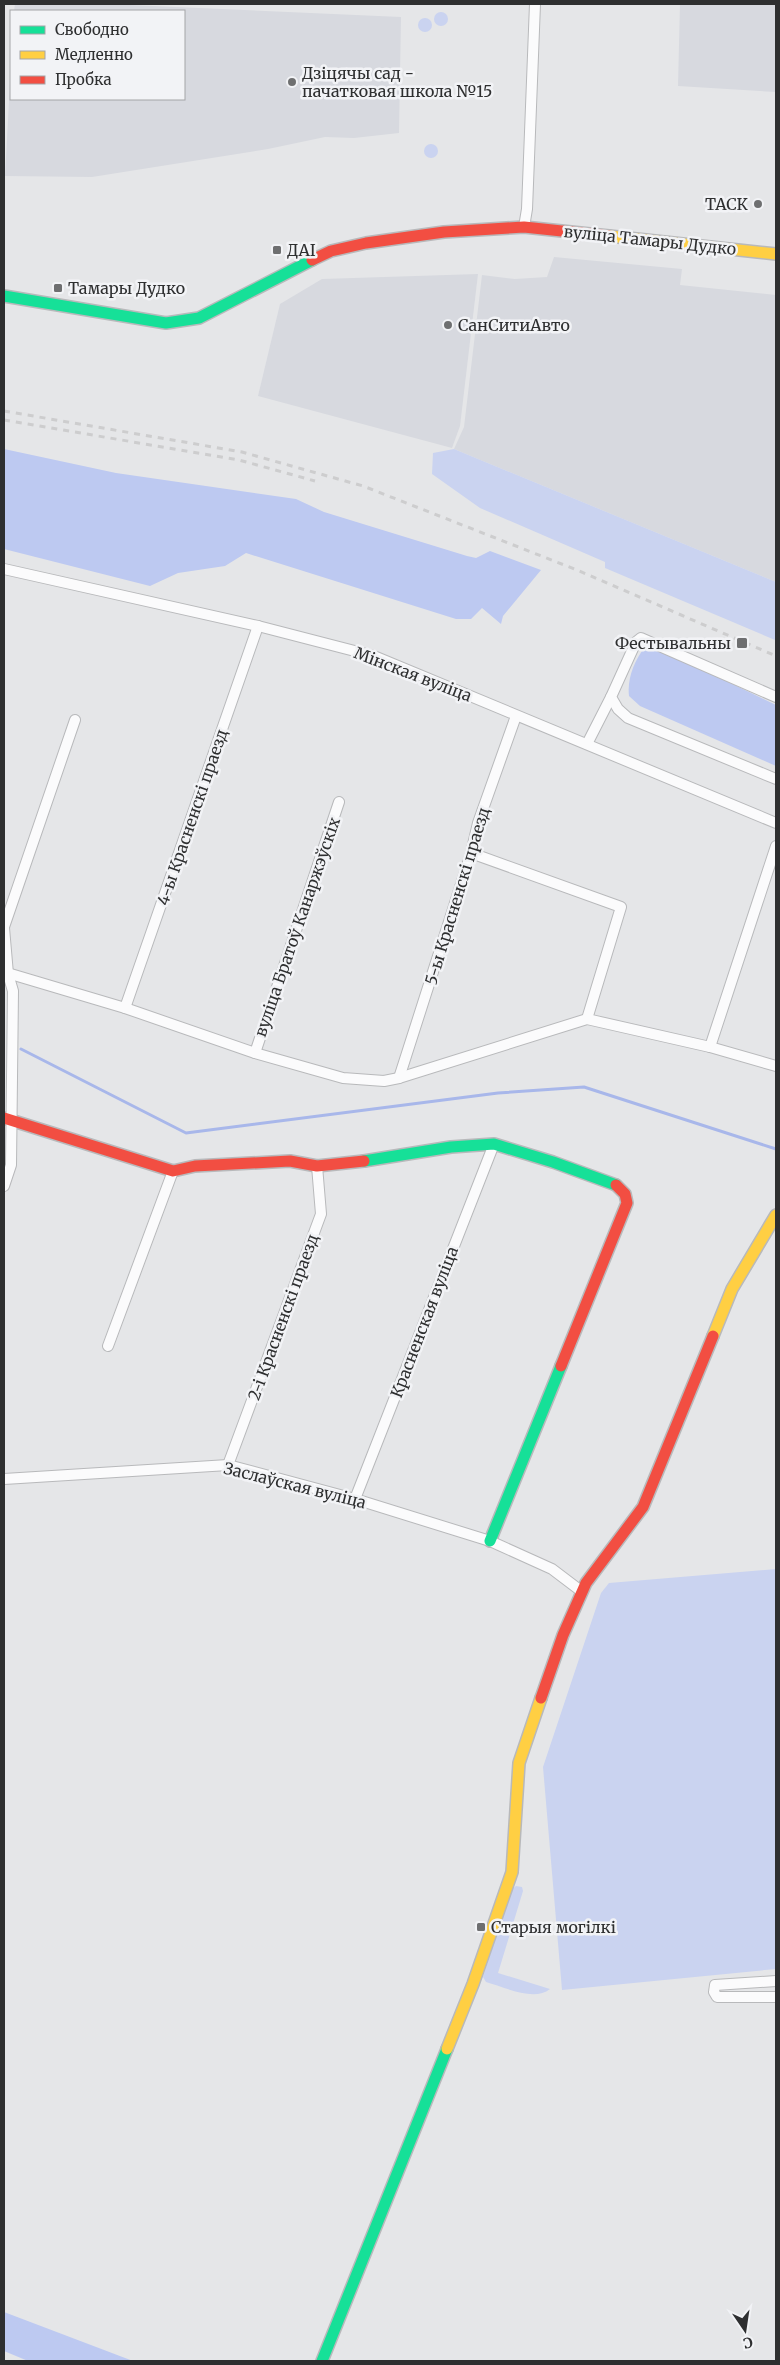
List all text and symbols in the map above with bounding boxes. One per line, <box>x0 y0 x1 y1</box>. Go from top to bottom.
legend <box>10 10 185 100</box>
text: Свободно <box>55 20 129 39</box>
text: Медленно <box>55 45 133 64</box>
place label: Дзіцячы сад - пачатковая школа №15 <box>302 63 492 101</box>
text: Пробка <box>55 70 112 89</box>
marker: Дзіцячы сад - пачатковая школа №15 <box>286 76 298 88</box>
place label: ТАСК <box>705 194 749 214</box>
marker: ТАСК <box>752 198 764 210</box>
street label: вуліца Тамары Дудко <box>563 221 737 259</box>
place label: ДАІ <box>287 240 316 260</box>
marker: ДАІ <box>271 244 283 256</box>
place label: Тамары Дудко <box>68 278 185 298</box>
marker: Тамары Дудко <box>52 282 64 294</box>
place label: СанСитиАвто <box>458 315 570 335</box>
marker: СанСитиАвто <box>442 319 454 331</box>
place label: Фестывальны <box>615 633 731 653</box>
marker: Фестывальны <box>735 636 749 650</box>
street label: Мінская вуліца <box>351 642 475 706</box>
street label: 4-ы Красненскі праезд <box>152 726 232 908</box>
street label: 5-ы Красненскі праезд <box>420 805 494 987</box>
street label: вуліца Братоў Канаржэўскіх <box>250 814 344 1039</box>
street label: 2-і Красненскі праезд <box>244 1231 322 1403</box>
street label: Красненская вуліца <box>386 1243 462 1400</box>
street label: Заслаўская вуліца <box>222 1458 369 1512</box>
place label: Старыя могілкі <box>491 1917 616 1937</box>
marker: Старыя могілкі <box>475 1921 487 1933</box>
north arrow <box>720 2305 770 2355</box>
text: С <box>741 2333 754 2352</box>

